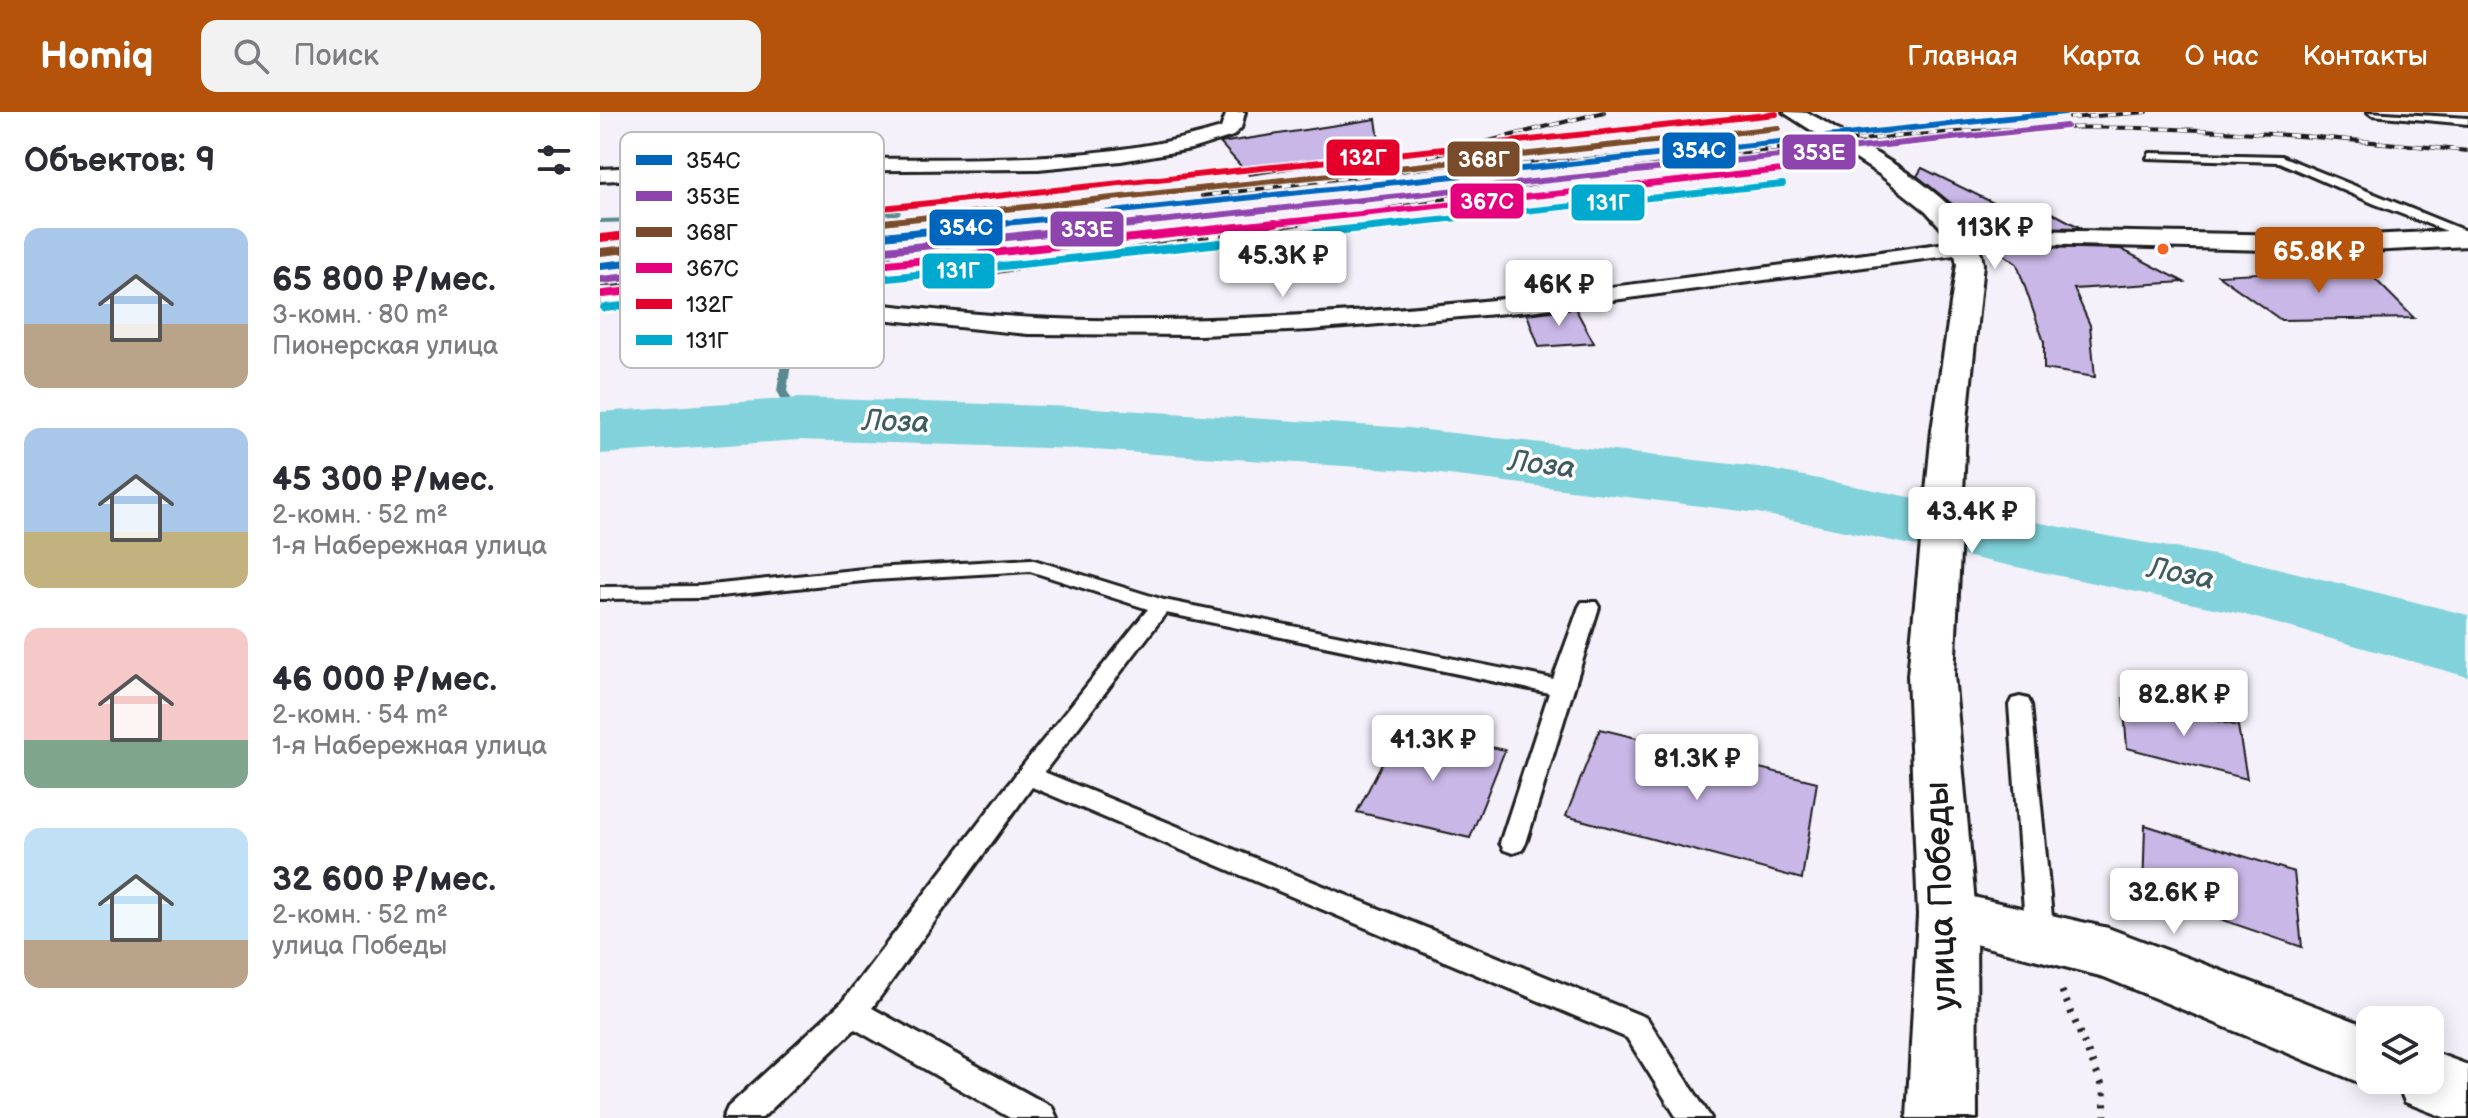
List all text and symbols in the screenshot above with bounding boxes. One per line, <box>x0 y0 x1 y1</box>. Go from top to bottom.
search box <box>201 20 761 92</box>
text: Homiq <box>40 34 153 79</box>
icon: search <box>229 34 273 78</box>
text: Поиск <box>293 38 379 74</box>
text: Главная <box>1907 40 2018 73</box>
text: Карта <box>2062 40 2141 73</box>
text: О нас <box>2185 40 2258 73</box>
text: Контакты <box>2302 40 2428 73</box>
line badge: 354С <box>1661 131 1737 170</box>
legend <box>620 132 884 368</box>
line badge: 353Е <box>1781 133 1857 171</box>
icon: filters <box>532 138 576 182</box>
line badge: 132Г <box>1325 138 1401 177</box>
text: 354С <box>1672 138 1726 165</box>
text: Объектов: 9 <box>24 140 215 181</box>
line badge: 368Г <box>1446 140 1521 178</box>
text: 353Е <box>1793 140 1845 167</box>
text: 132Г <box>1339 145 1387 172</box>
text: 368Г <box>1458 147 1511 174</box>
text: 354С <box>686 148 741 175</box>
line badge: 367С <box>1449 182 1525 220</box>
line badge: 131Г <box>1570 183 1646 222</box>
text: 353Е <box>686 184 740 211</box>
text: 367С <box>1460 189 1514 216</box>
text: 131Г <box>1586 190 1630 217</box>
pin: 113K ₽ <box>1930 203 2060 271</box>
line badge: 354С <box>928 208 1004 247</box>
line badge: 353Е <box>1049 210 1125 248</box>
text: 113K ₽ <box>1957 213 2033 244</box>
text: 354С <box>939 215 993 242</box>
text: 353Е <box>1061 217 1113 244</box>
text: 368Г <box>686 220 738 247</box>
pin: 65.8K ₽ <box>2245 227 2393 295</box>
pin: 45.3K ₽ <box>1209 231 1357 299</box>
text: 65.8K ₽ <box>2273 237 2365 268</box>
text: 45.3K ₽ <box>1237 241 1329 272</box>
unlabelled marker <box>2155 241 2171 257</box>
line badge: 131Г <box>921 252 996 290</box>
text: 367С <box>686 256 739 283</box>
text: 131Г <box>936 258 980 285</box>
text: 65 800 ₽/мес. <box>272 259 496 300</box>
icon: home <box>88 260 184 356</box>
pin: 46K ₽ <box>1503 260 1615 328</box>
text: 46K ₽ <box>1524 270 1594 301</box>
text: 132Г <box>686 292 733 319</box>
text: 3-комн. · 80 m² <box>272 300 449 331</box>
text: 131Г <box>686 328 729 355</box>
text: Пионерская улица <box>272 331 498 362</box>
water label: Лоза <box>860 403 930 441</box>
water label: Лоза <box>1505 443 1577 487</box>
text: 45 300 ₽/мес. <box>272 459 495 500</box>
icon: home <box>88 460 184 556</box>
pin: 43.4K ₽ <box>1898 487 2046 555</box>
text: 43.4K ₽ <box>1926 497 2018 528</box>
text: 2-комн. · 52 m² <box>272 500 448 531</box>
text: 1-я Набережная улица <box>272 531 547 562</box>
water label: Лоза <box>2143 550 2217 598</box>
text: 46 000 ₽/мес. <box>272 659 497 700</box>
icon: home <box>88 660 184 756</box>
pin: 82.8K ₽ <box>2110 670 2258 738</box>
text: 82.8K ₽ <box>2138 680 2230 711</box>
text: 2-комн. · 54 m² <box>272 700 448 731</box>
pin: 41.3K ₽ <box>1359 715 1507 783</box>
text: 41.3K ₽ <box>1390 725 1476 756</box>
text: 1-я Набережная улица <box>272 731 547 762</box>
pin: 81.3K ₽ <box>1623 734 1771 802</box>
text: 81.3K ₽ <box>1653 744 1741 775</box>
street label: улица Победы <box>1917 781 1965 1011</box>
text: 32 600 ₽/мес. <box>272 859 496 900</box>
icon: home <box>88 860 184 956</box>
pin: 32.6K ₽ <box>2100 868 2248 936</box>
text: 32.6K ₽ <box>2128 878 2220 909</box>
text: 2-комн. · 52 m² <box>272 900 448 931</box>
text: улица Победы <box>272 931 447 962</box>
map controls <box>2356 1006 2444 1094</box>
button: layers <box>2356 1006 2444 1094</box>

